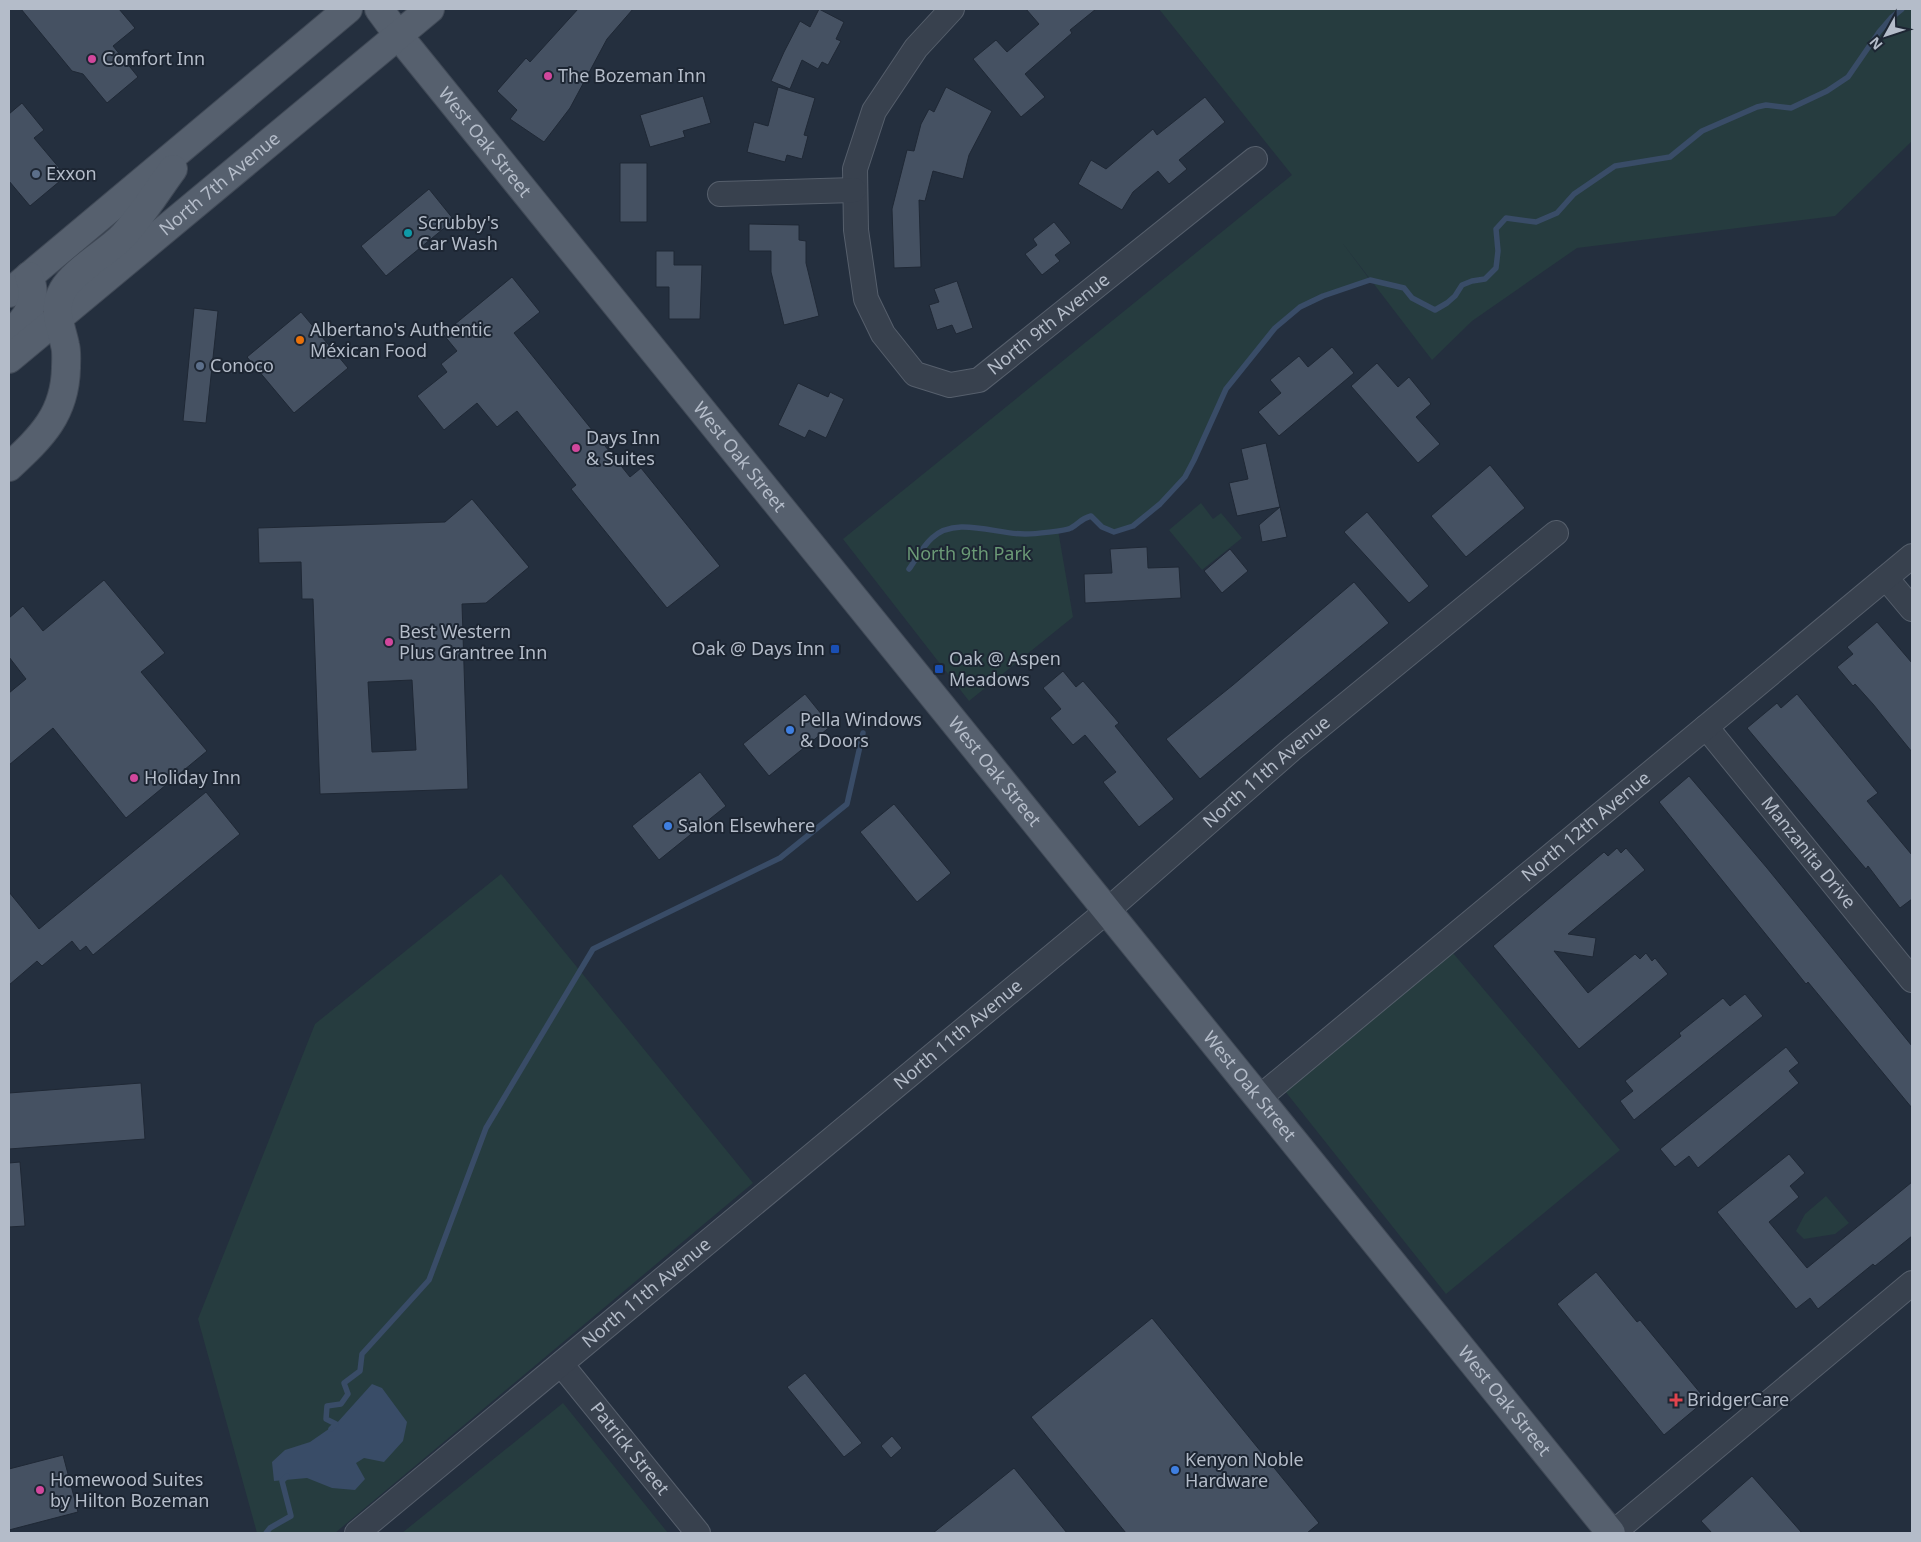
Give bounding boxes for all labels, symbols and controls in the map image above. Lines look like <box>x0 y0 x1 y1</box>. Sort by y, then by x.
north arrow <box>1861 10 1911 60</box>
text: N <box>1865 33 1887 54</box>
place label: Comfort Inn <box>102 46 205 70</box>
marker: Comfort Inn <box>86 53 98 65</box>
place label: The Bozeman Inn <box>558 63 706 87</box>
marker: The Bozeman Inn <box>542 70 554 82</box>
street label: West Oak Street <box>434 81 538 202</box>
street label: North 7th Avenue <box>154 126 284 240</box>
place label: Exxon <box>46 161 97 185</box>
marker: Exxon <box>30 168 42 180</box>
place label: Scrubby's Car Wash <box>418 210 499 255</box>
marker: Scrubby's Car Wash <box>402 227 414 239</box>
street label: North 9th Avenue <box>982 267 1114 380</box>
place label: Albertano's Authentic Méxican Food <box>310 317 492 362</box>
marker: Albertano's Authentic Méxican Food <box>294 334 306 346</box>
place label: Conoco <box>210 353 274 377</box>
marker: Conoco <box>194 360 206 372</box>
street label: West Oak Street <box>688 396 792 517</box>
place label: Days Inn & Suites <box>586 425 660 470</box>
marker: Days Inn & Suites <box>570 442 582 454</box>
park label: North 9th Park <box>907 541 1032 565</box>
place label: Best Western Plus Grantree Inn <box>399 619 547 664</box>
marker: Best Western Plus Grantree Inn <box>383 636 395 648</box>
place label: Oak @ Days Inn <box>692 636 825 660</box>
marker: Oak @ Days Inn <box>829 643 841 655</box>
place label: Oak @ Aspen Meadows <box>949 646 1061 691</box>
marker: Oak @ Aspen Meadows <box>933 663 945 675</box>
place label: Pella Windows & Doors <box>800 707 922 752</box>
street label: North 11th Avenue <box>1197 710 1335 833</box>
street label: West Oak Street <box>943 711 1047 831</box>
marker: Pella Windows & Doors <box>784 724 796 736</box>
place label: Holiday Inn <box>144 765 241 789</box>
street label: North 12th Avenue <box>1516 765 1655 886</box>
marker: Holiday Inn <box>128 772 140 784</box>
street label: Manzanita Drive <box>1756 791 1862 913</box>
place label: Salon Elsewhere <box>678 813 815 837</box>
marker: Salon Elsewhere <box>662 820 674 832</box>
street label: North 11th Avenue <box>888 973 1027 1094</box>
street label: West Oak Street <box>1198 1025 1302 1146</box>
street label: North 11th Avenue <box>576 1232 715 1353</box>
street label: West Oak Street <box>1453 1340 1557 1461</box>
place label: BridgerCare <box>1687 1387 1789 1411</box>
marker: BridgerCare <box>1669 1393 1683 1407</box>
street label: Patrick Street <box>586 1397 676 1500</box>
place label: Kenyon Noble Hardware <box>1185 1447 1304 1492</box>
marker: Kenyon Noble Hardware <box>1169 1464 1181 1476</box>
place label: Homewood Suites by Hilton Bozeman <box>50 1467 209 1512</box>
marker: Homewood Suites by Hilton Bozeman <box>34 1484 46 1496</box>

